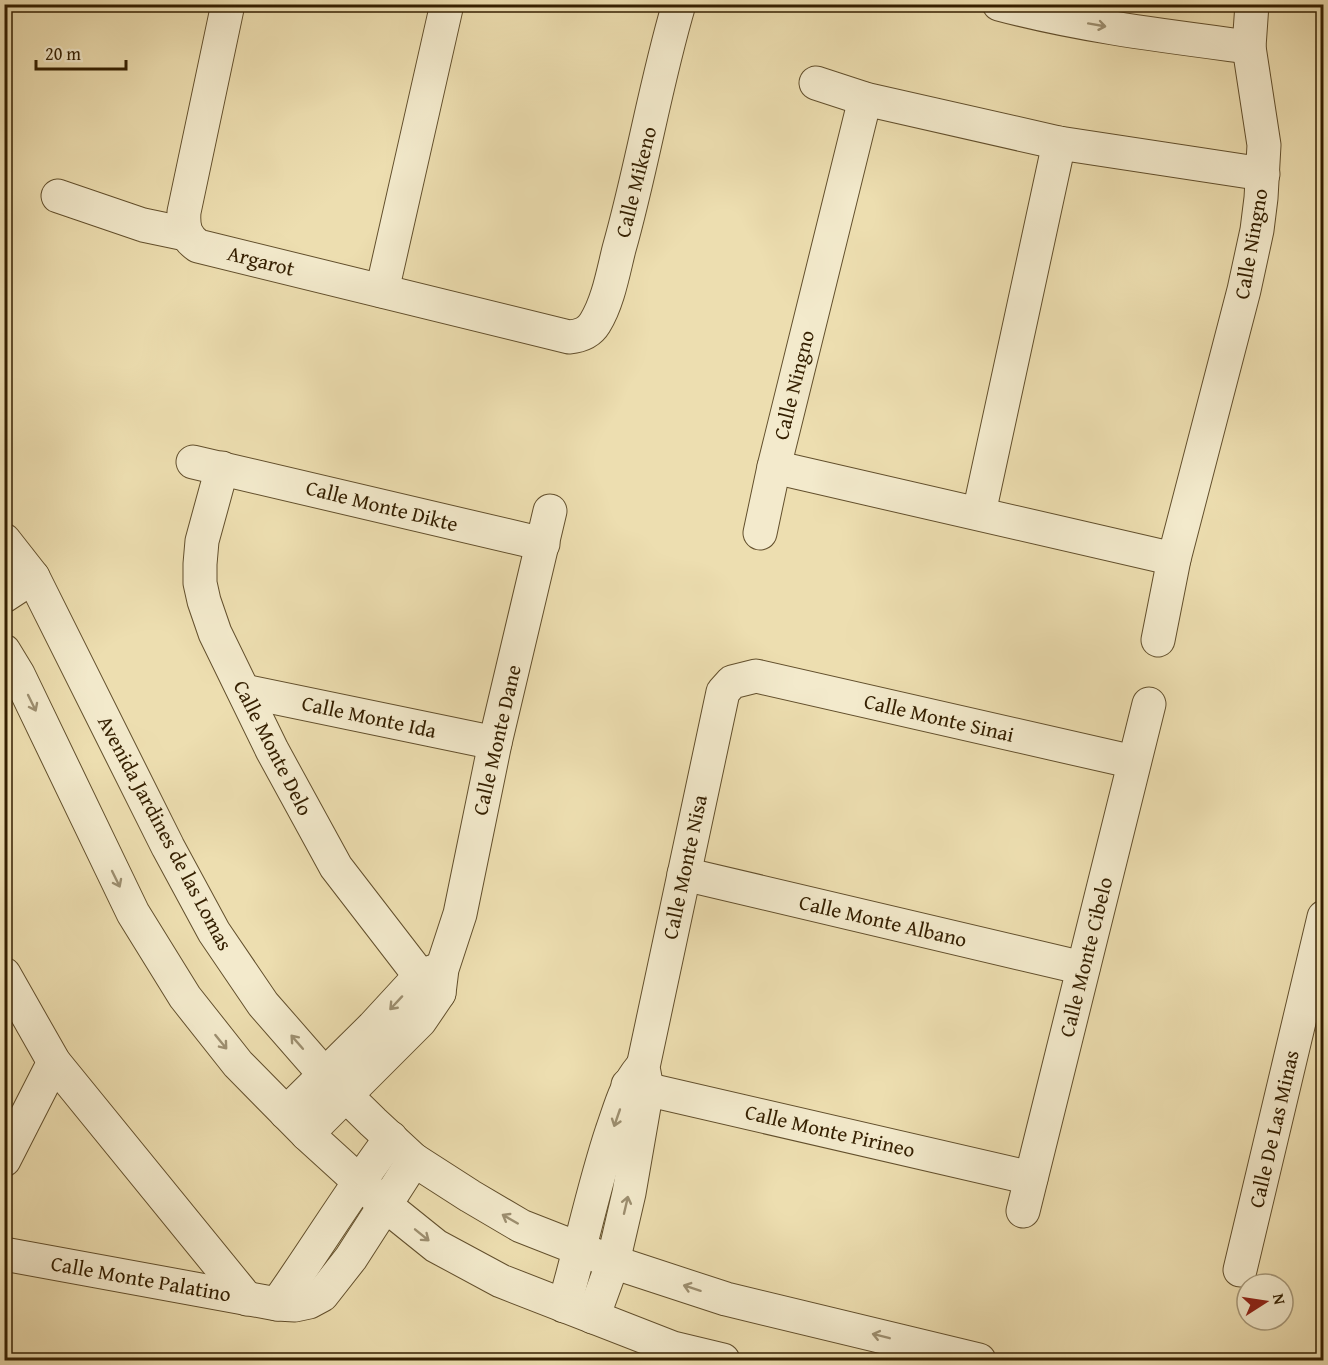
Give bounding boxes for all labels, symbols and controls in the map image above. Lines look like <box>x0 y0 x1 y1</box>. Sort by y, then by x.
one-way arrow <box>1087 20 1107 31</box>
scale bar <box>36 33 126 71</box>
text: 20 m <box>45 40 81 67</box>
street label: Calle Mikeno <box>607 123 664 241</box>
street label: Calle Ningno <box>1226 186 1275 302</box>
street label: Argarot <box>224 237 299 284</box>
street label: Calle Ningno <box>765 327 822 443</box>
street label: Calle Monte Dikte <box>303 472 462 539</box>
street label: Calle Monte Dane <box>464 661 529 818</box>
street label: Calle Monte Delo <box>226 675 321 821</box>
street label: Calle Monte Sinai <box>861 685 1017 750</box>
street label: Calle Monte Ida <box>299 687 439 746</box>
one-way arrow <box>26 693 38 711</box>
street label: Avenida Jardines de las Lomas <box>90 710 241 956</box>
street label: Calle Monte Nisa <box>654 792 715 942</box>
one-way arrow <box>111 869 123 887</box>
street label: Calle Monte Cibelo <box>1051 874 1120 1040</box>
street label: Calle Monte Albano <box>796 886 970 955</box>
one-way arrow <box>389 995 404 1010</box>
one-way arrow <box>214 1034 227 1050</box>
one-way arrow <box>290 1035 304 1050</box>
street label: Calle De Las Minas <box>1240 1047 1307 1211</box>
street label: Calle Monte Pirineo <box>742 1096 918 1165</box>
one-way arrow <box>610 1108 621 1127</box>
one-way arrow <box>621 1196 633 1215</box>
one-way arrow <box>502 1213 519 1225</box>
one-way arrow <box>414 1228 430 1241</box>
street label: Calle Monte Palatino <box>49 1247 233 1310</box>
north arrow <box>1235 1272 1295 1332</box>
one-way arrow <box>683 1281 702 1292</box>
text: N <box>1267 1291 1293 1307</box>
one-way arrow <box>872 1330 891 1342</box>

